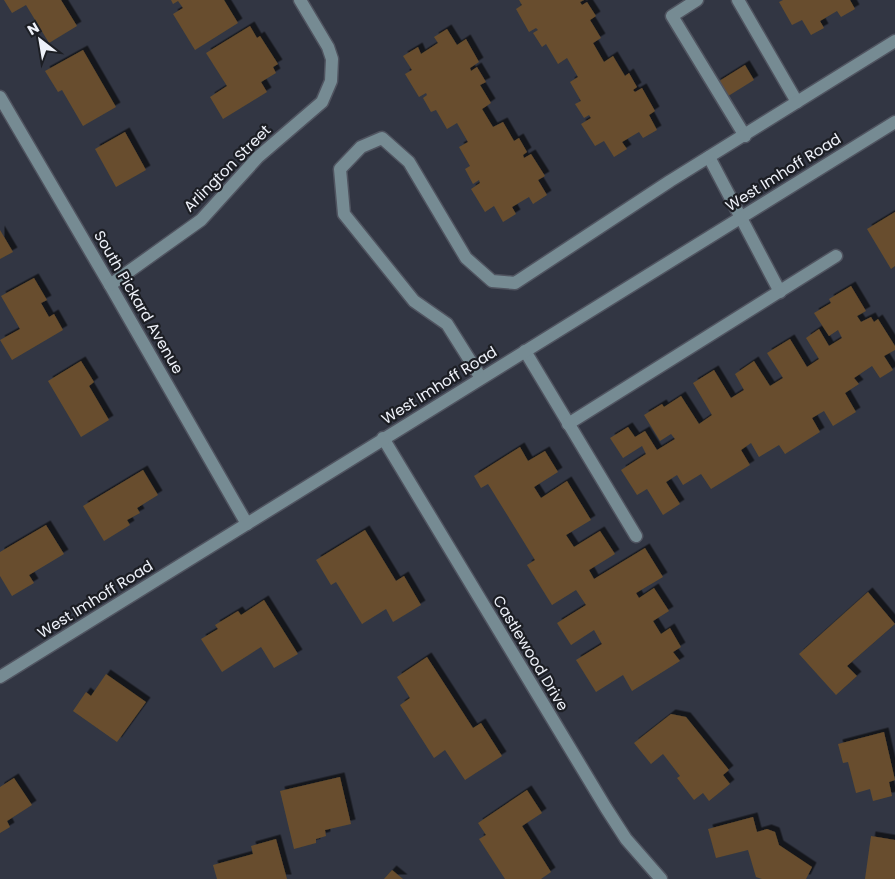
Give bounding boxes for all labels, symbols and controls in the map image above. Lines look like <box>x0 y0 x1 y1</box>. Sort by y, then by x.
north arrow <box>15 15 65 65</box>
text: N <box>24 18 43 40</box>
street label: Arlington Street <box>179 120 275 216</box>
street label: West Imhoff Road <box>721 128 845 216</box>
street label: South Pickard Avenue <box>89 226 189 378</box>
street label: West Imhoff Road <box>377 341 501 429</box>
street label: West Imhoff Road <box>33 555 157 643</box>
street label: Castlewood Drive <box>488 591 574 715</box>

